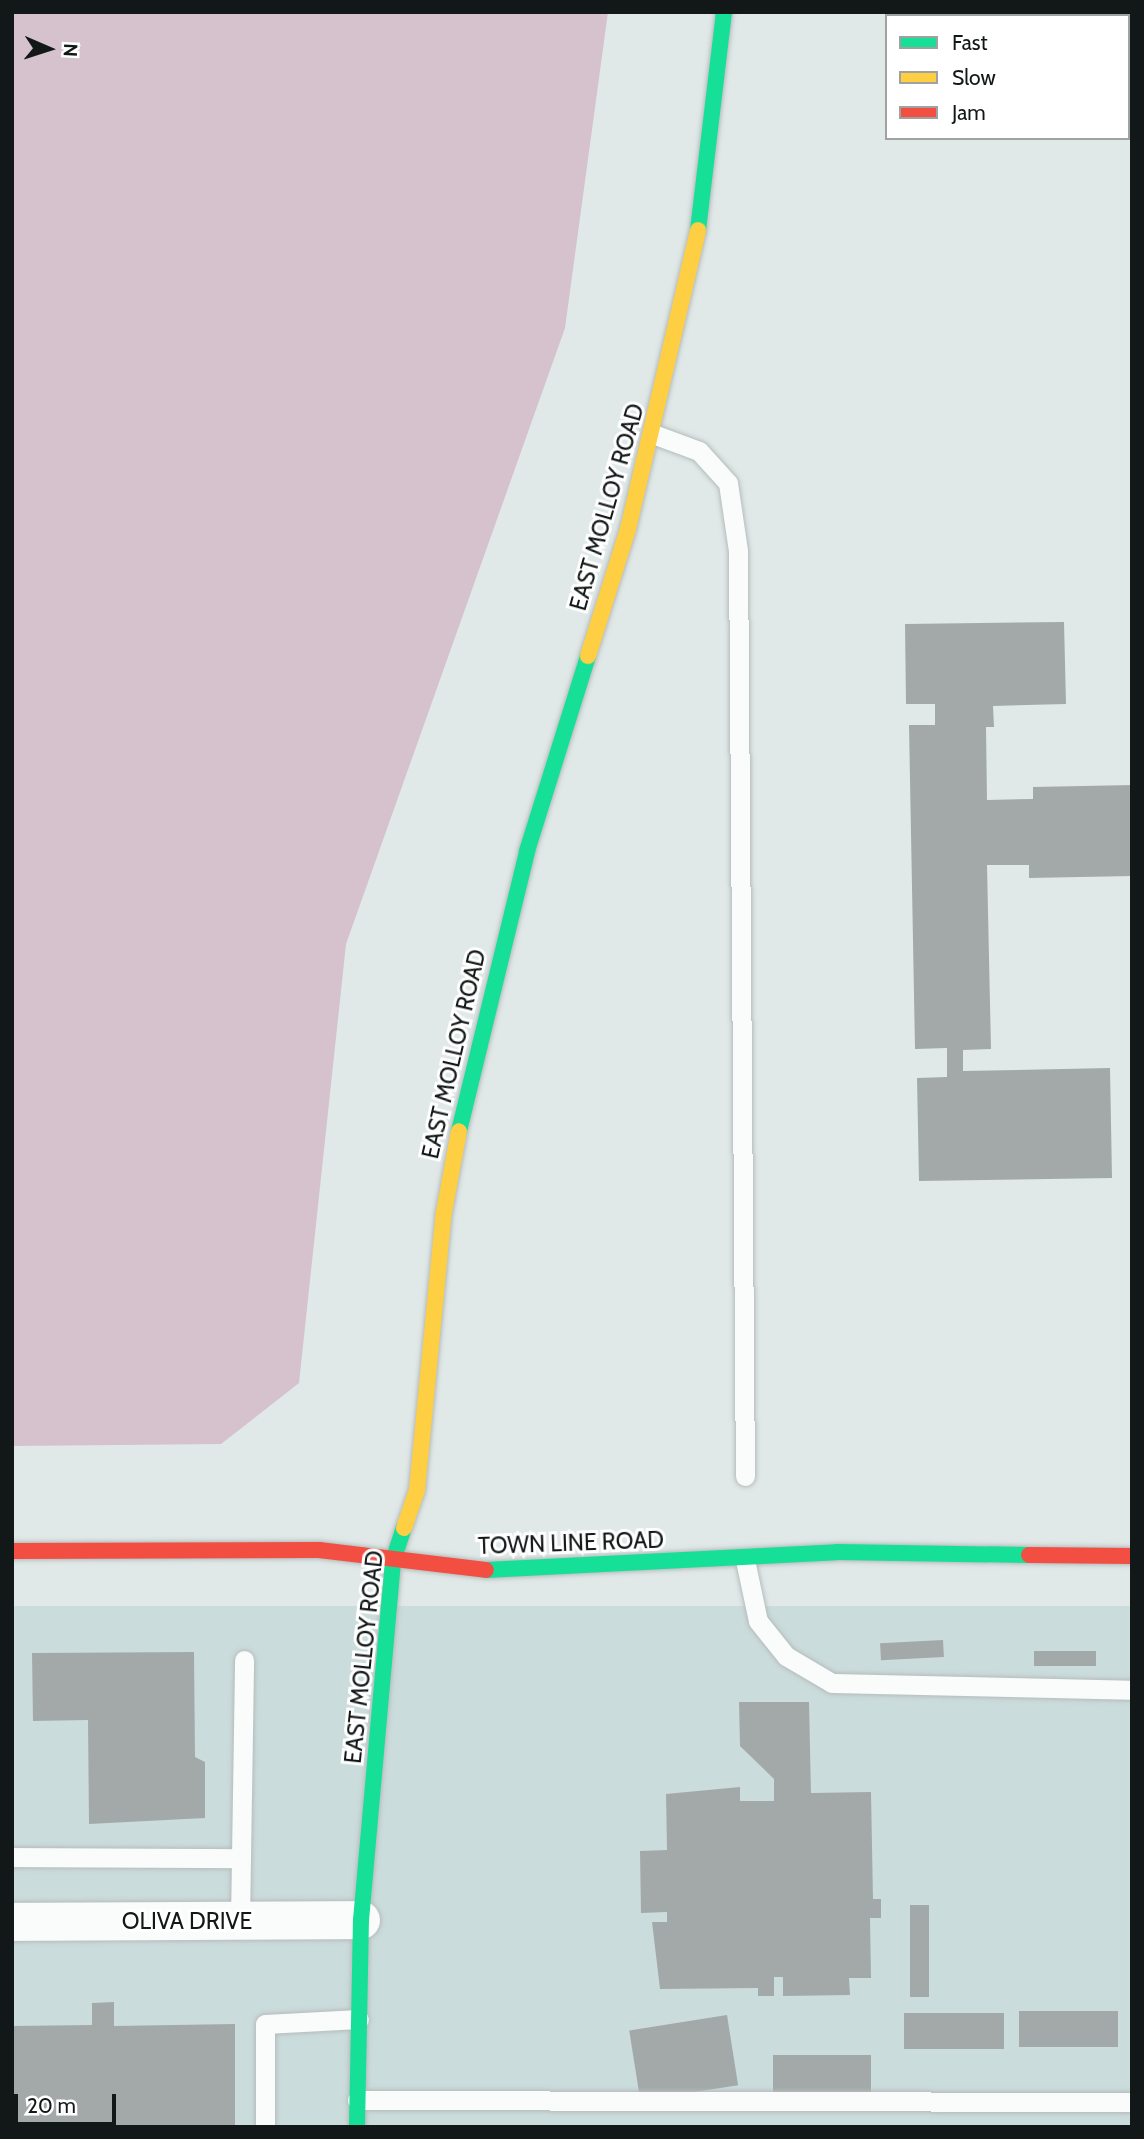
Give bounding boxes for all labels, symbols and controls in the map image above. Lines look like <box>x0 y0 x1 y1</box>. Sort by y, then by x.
north arrow <box>14 14 84 84</box>
legend <box>885 14 1130 140</box>
text: Fast <box>952 30 988 55</box>
text: N <box>59 43 82 57</box>
text: Slow <box>952 65 996 90</box>
text: Jam <box>952 100 986 125</box>
street label: EAST MOLLOY ROAD <box>564 400 650 614</box>
street label: EAST MOLLOY ROAD <box>416 947 492 1161</box>
street label: TOWN LINE ROAD <box>478 1526 664 1560</box>
street label: EAST MOLLOY ROAD <box>339 1549 389 1765</box>
street label: OLIVA DRIVE <box>122 1907 252 1935</box>
scale bar <box>18 2080 119 2124</box>
text: 20 m <box>27 2093 76 2118</box>

